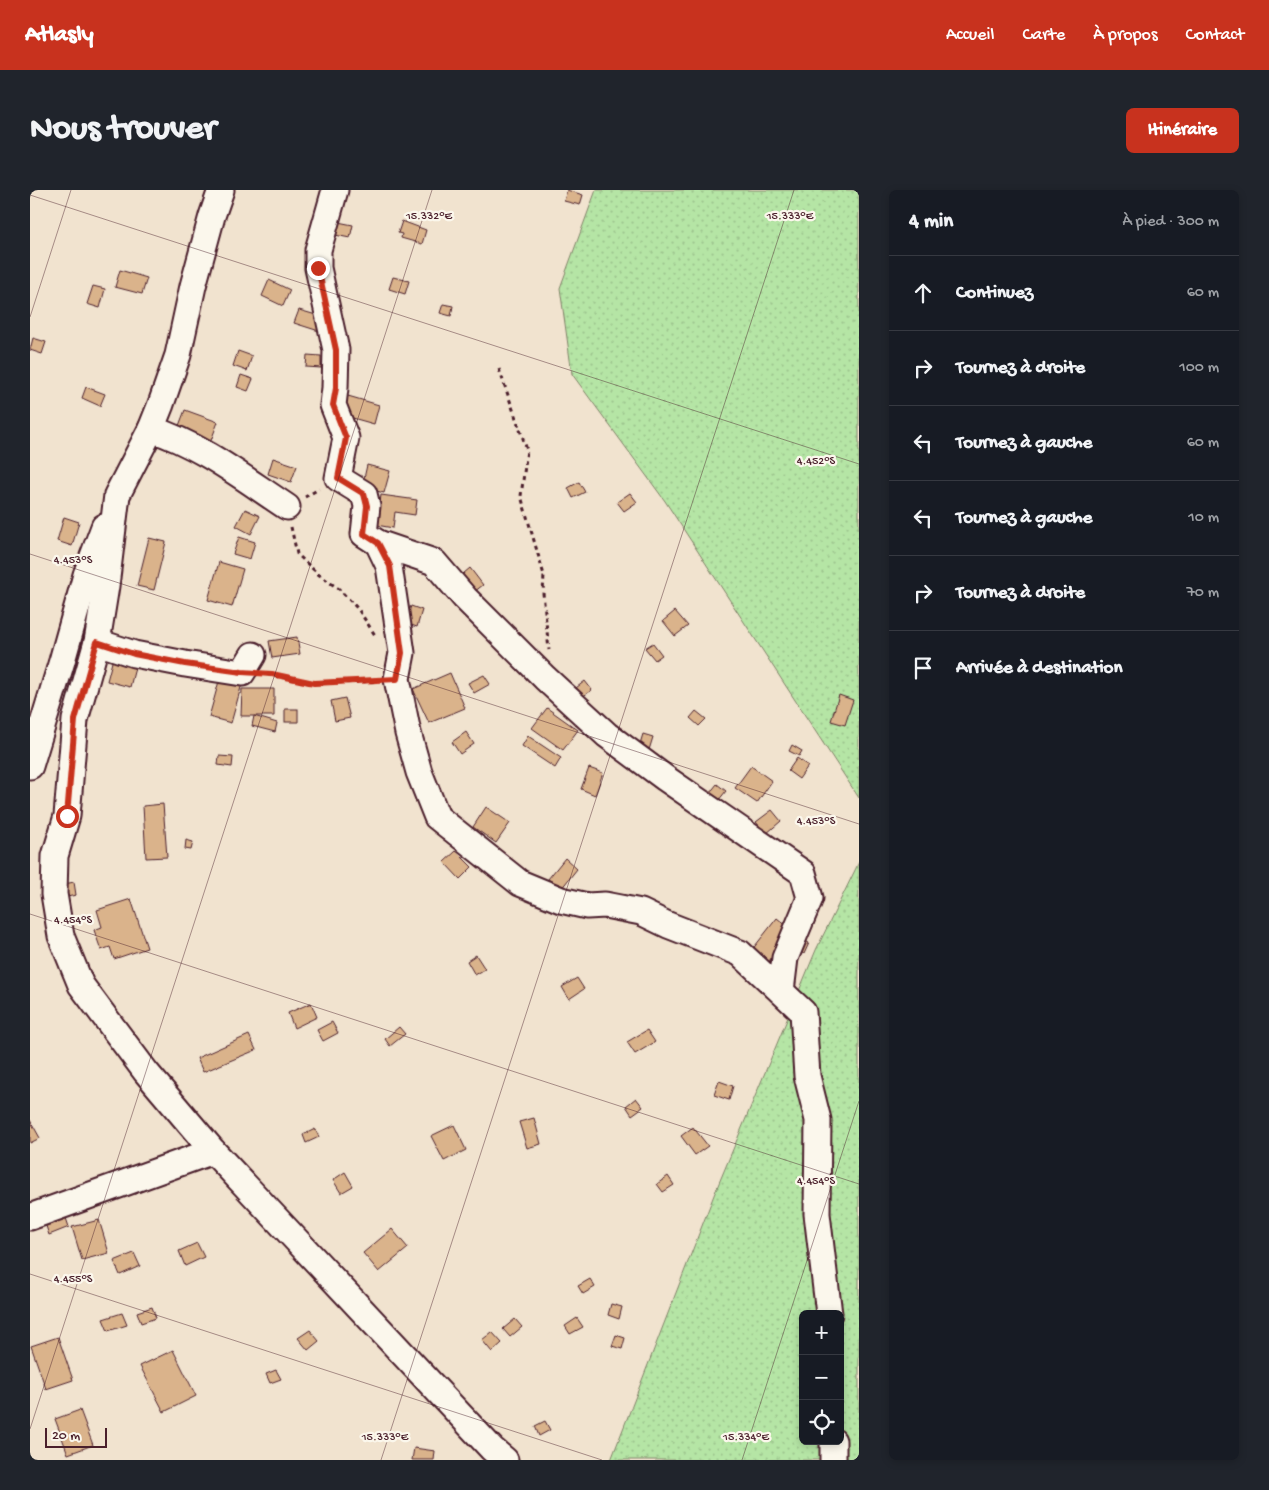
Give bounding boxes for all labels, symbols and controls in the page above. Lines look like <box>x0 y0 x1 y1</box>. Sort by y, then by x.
text: Atlasly <box>25 21 94 50</box>
text: Accueil <box>946 25 994 46</box>
text: Carte <box>1022 25 1065 46</box>
text: À propos <box>1093 25 1158 46</box>
text: Contact <box>1186 25 1244 46</box>
button: Itinéraire <box>1126 108 1239 153</box>
text: Nous trouver <box>30 110 216 151</box>
text: 15.332°E <box>405 210 453 224</box>
text: 15.333°E <box>766 210 814 224</box>
text: 4 min <box>909 210 953 235</box>
text: À pied · 300 m <box>1123 213 1219 232</box>
route end <box>307 257 330 280</box>
icon: ahead <box>909 279 937 307</box>
text: Continuez <box>956 282 1033 305</box>
text: 60 m <box>1187 284 1219 303</box>
icon: right <box>909 354 937 382</box>
text: Tournez à droite <box>956 357 1085 380</box>
text: 100 m <box>1179 359 1219 378</box>
icon: left <box>909 429 937 457</box>
text: Tournez à gauche <box>956 432 1092 455</box>
text: 60 m <box>1187 434 1219 453</box>
text: 4.452°S <box>797 455 836 469</box>
icon: left <box>909 504 937 532</box>
text: Tournez à gauche <box>956 507 1092 530</box>
text: 10 m <box>1188 509 1219 528</box>
text: 4.453°S <box>54 554 93 568</box>
icon: right <box>909 579 937 607</box>
text: Tournez à droite <box>956 582 1085 605</box>
text: 70 m <box>1186 584 1219 603</box>
icon: arrive <box>909 654 937 682</box>
text: Arrivée à destination <box>956 657 1122 680</box>
route start <box>56 805 79 828</box>
text: 4.453°S <box>797 815 836 829</box>
text: 4.454°S <box>54 914 92 928</box>
text: 4.454°S <box>797 1175 835 1189</box>
text: 4.455°S <box>54 1273 93 1287</box>
map controls <box>799 1310 844 1445</box>
button: + <box>799 1310 844 1355</box>
button: − <box>799 1355 844 1400</box>
button: locate <box>799 1400 844 1445</box>
scale bar <box>45 1425 108 1448</box>
text: 20 m <box>52 1428 80 1445</box>
text: 15.333°E <box>361 1431 409 1445</box>
text: 15.334°E <box>722 1431 769 1445</box>

